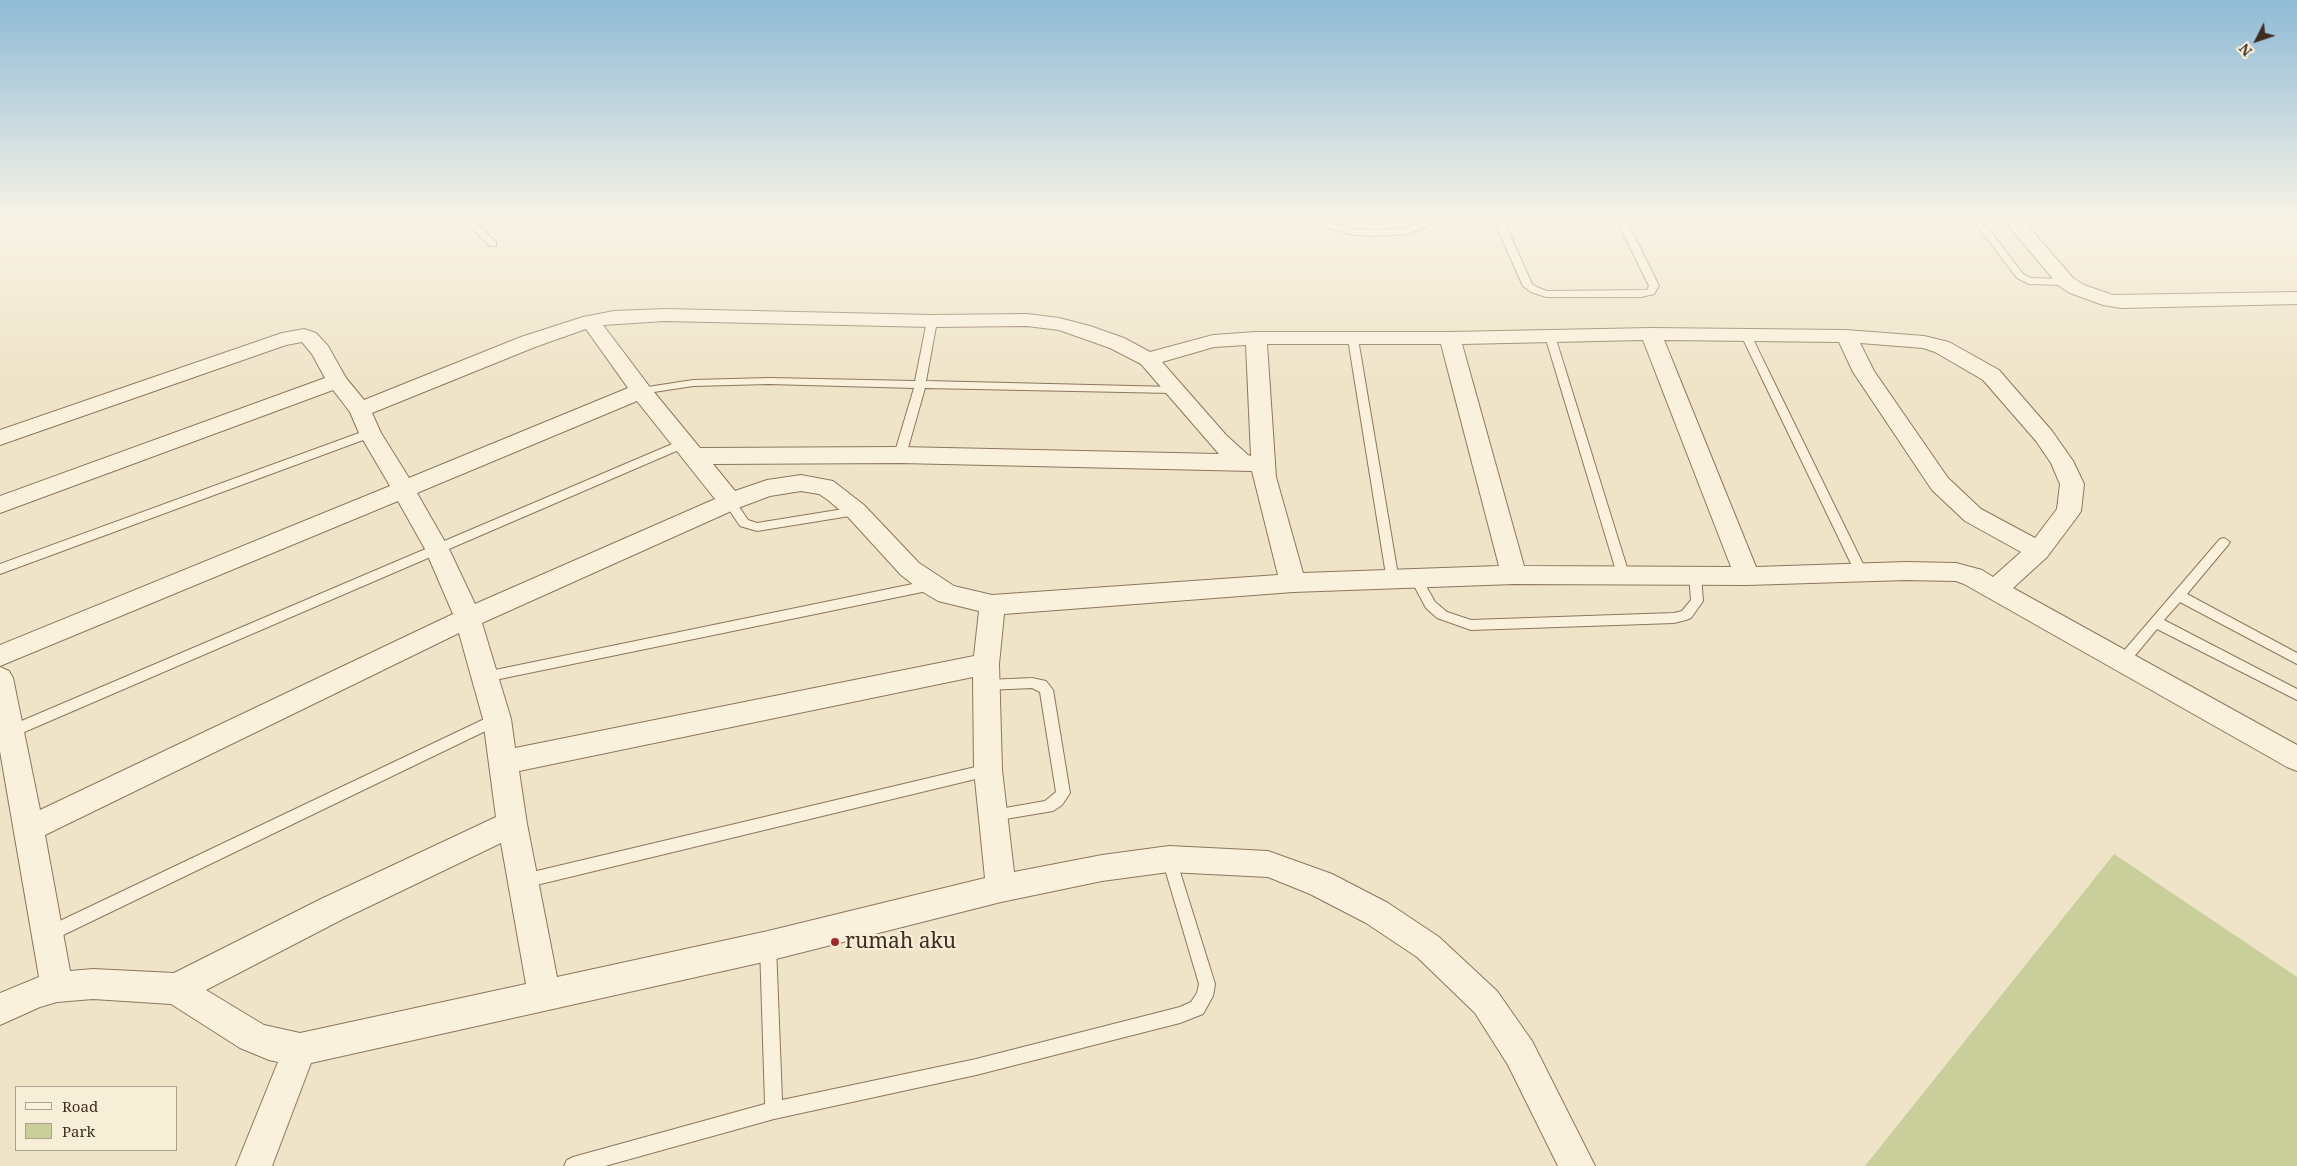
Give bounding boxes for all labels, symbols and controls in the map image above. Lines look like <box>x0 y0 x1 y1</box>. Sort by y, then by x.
north arrow <box>2232 15 2282 65</box>
text: N <box>2235 40 2256 61</box>
place label: rumah aku <box>845 929 956 955</box>
marker: rumah aku <box>829 936 841 948</box>
legend <box>15 1086 178 1151</box>
text: Road <box>62 1096 98 1116</box>
text: Park <box>62 1121 95 1141</box>

